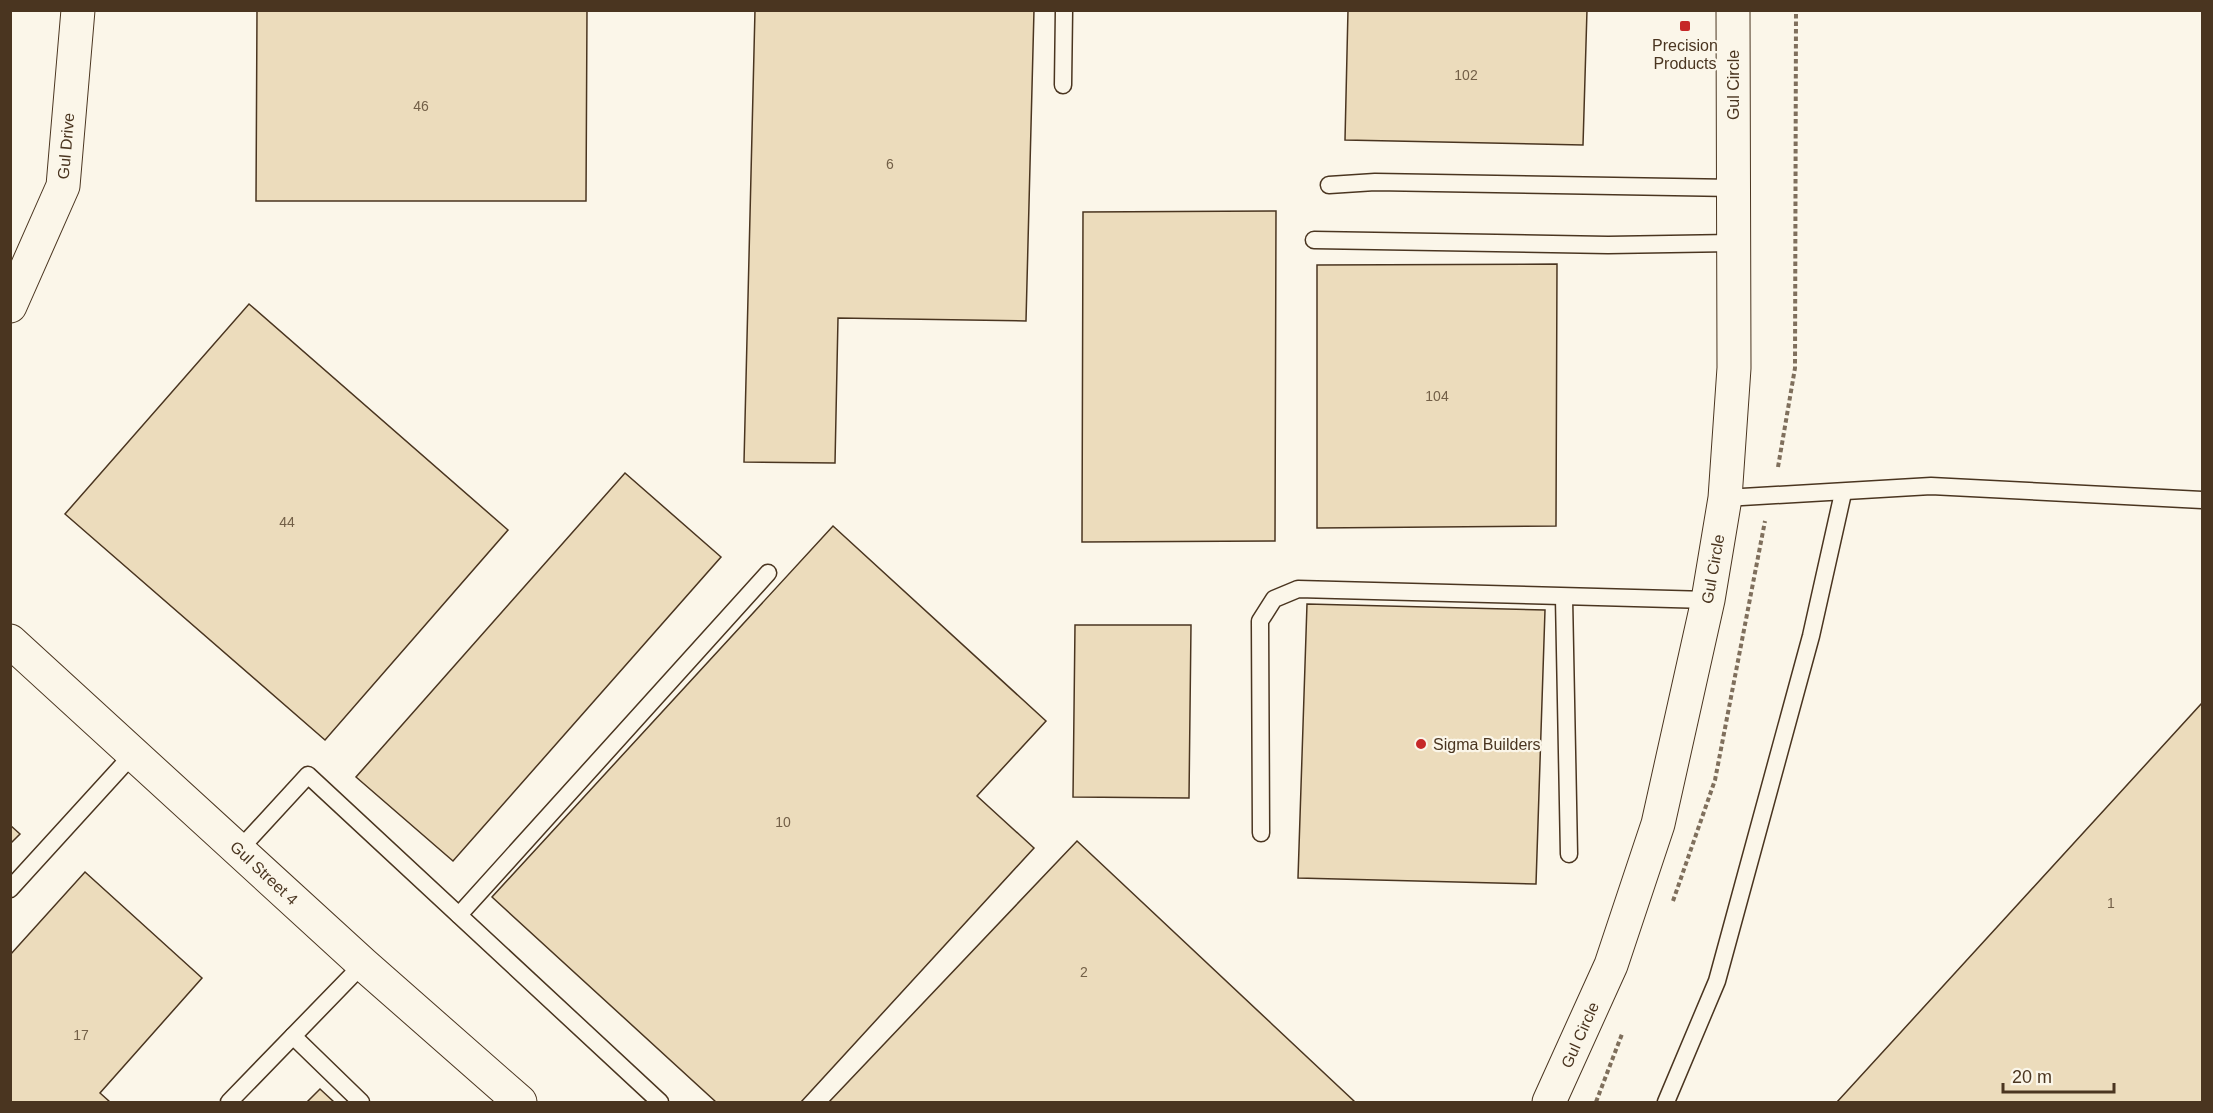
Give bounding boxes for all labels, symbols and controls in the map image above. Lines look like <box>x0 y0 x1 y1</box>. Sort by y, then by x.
marker: Precision Products <box>1678 19 1692 33</box>
place label: Precision Products <box>1652 37 1718 72</box>
street label: Gul Circle <box>1725 50 1742 120</box>
house number: 102 <box>1454 67 1478 83</box>
house number: 46 <box>413 98 429 114</box>
street label: Gul Drive <box>55 112 77 180</box>
house number: 6 <box>886 156 894 172</box>
house number: 104 <box>1425 388 1449 404</box>
house number: 44 <box>279 514 295 530</box>
street label: Gul Circle <box>1699 533 1727 605</box>
place label: Sigma Builders <box>1433 736 1541 753</box>
marker: Sigma Builders <box>1414 737 1428 751</box>
house number: 10 <box>775 814 791 830</box>
street label: Gul Street 4 <box>227 838 301 908</box>
house number: 1 <box>2107 895 2115 911</box>
house number: 2 <box>1080 964 1088 980</box>
street label: Gul Circle <box>1558 999 1602 1071</box>
house number: 17 <box>73 1027 89 1043</box>
scale bar <box>2003 1056 2114 1094</box>
text: 20 m <box>2012 1067 2052 1087</box>

